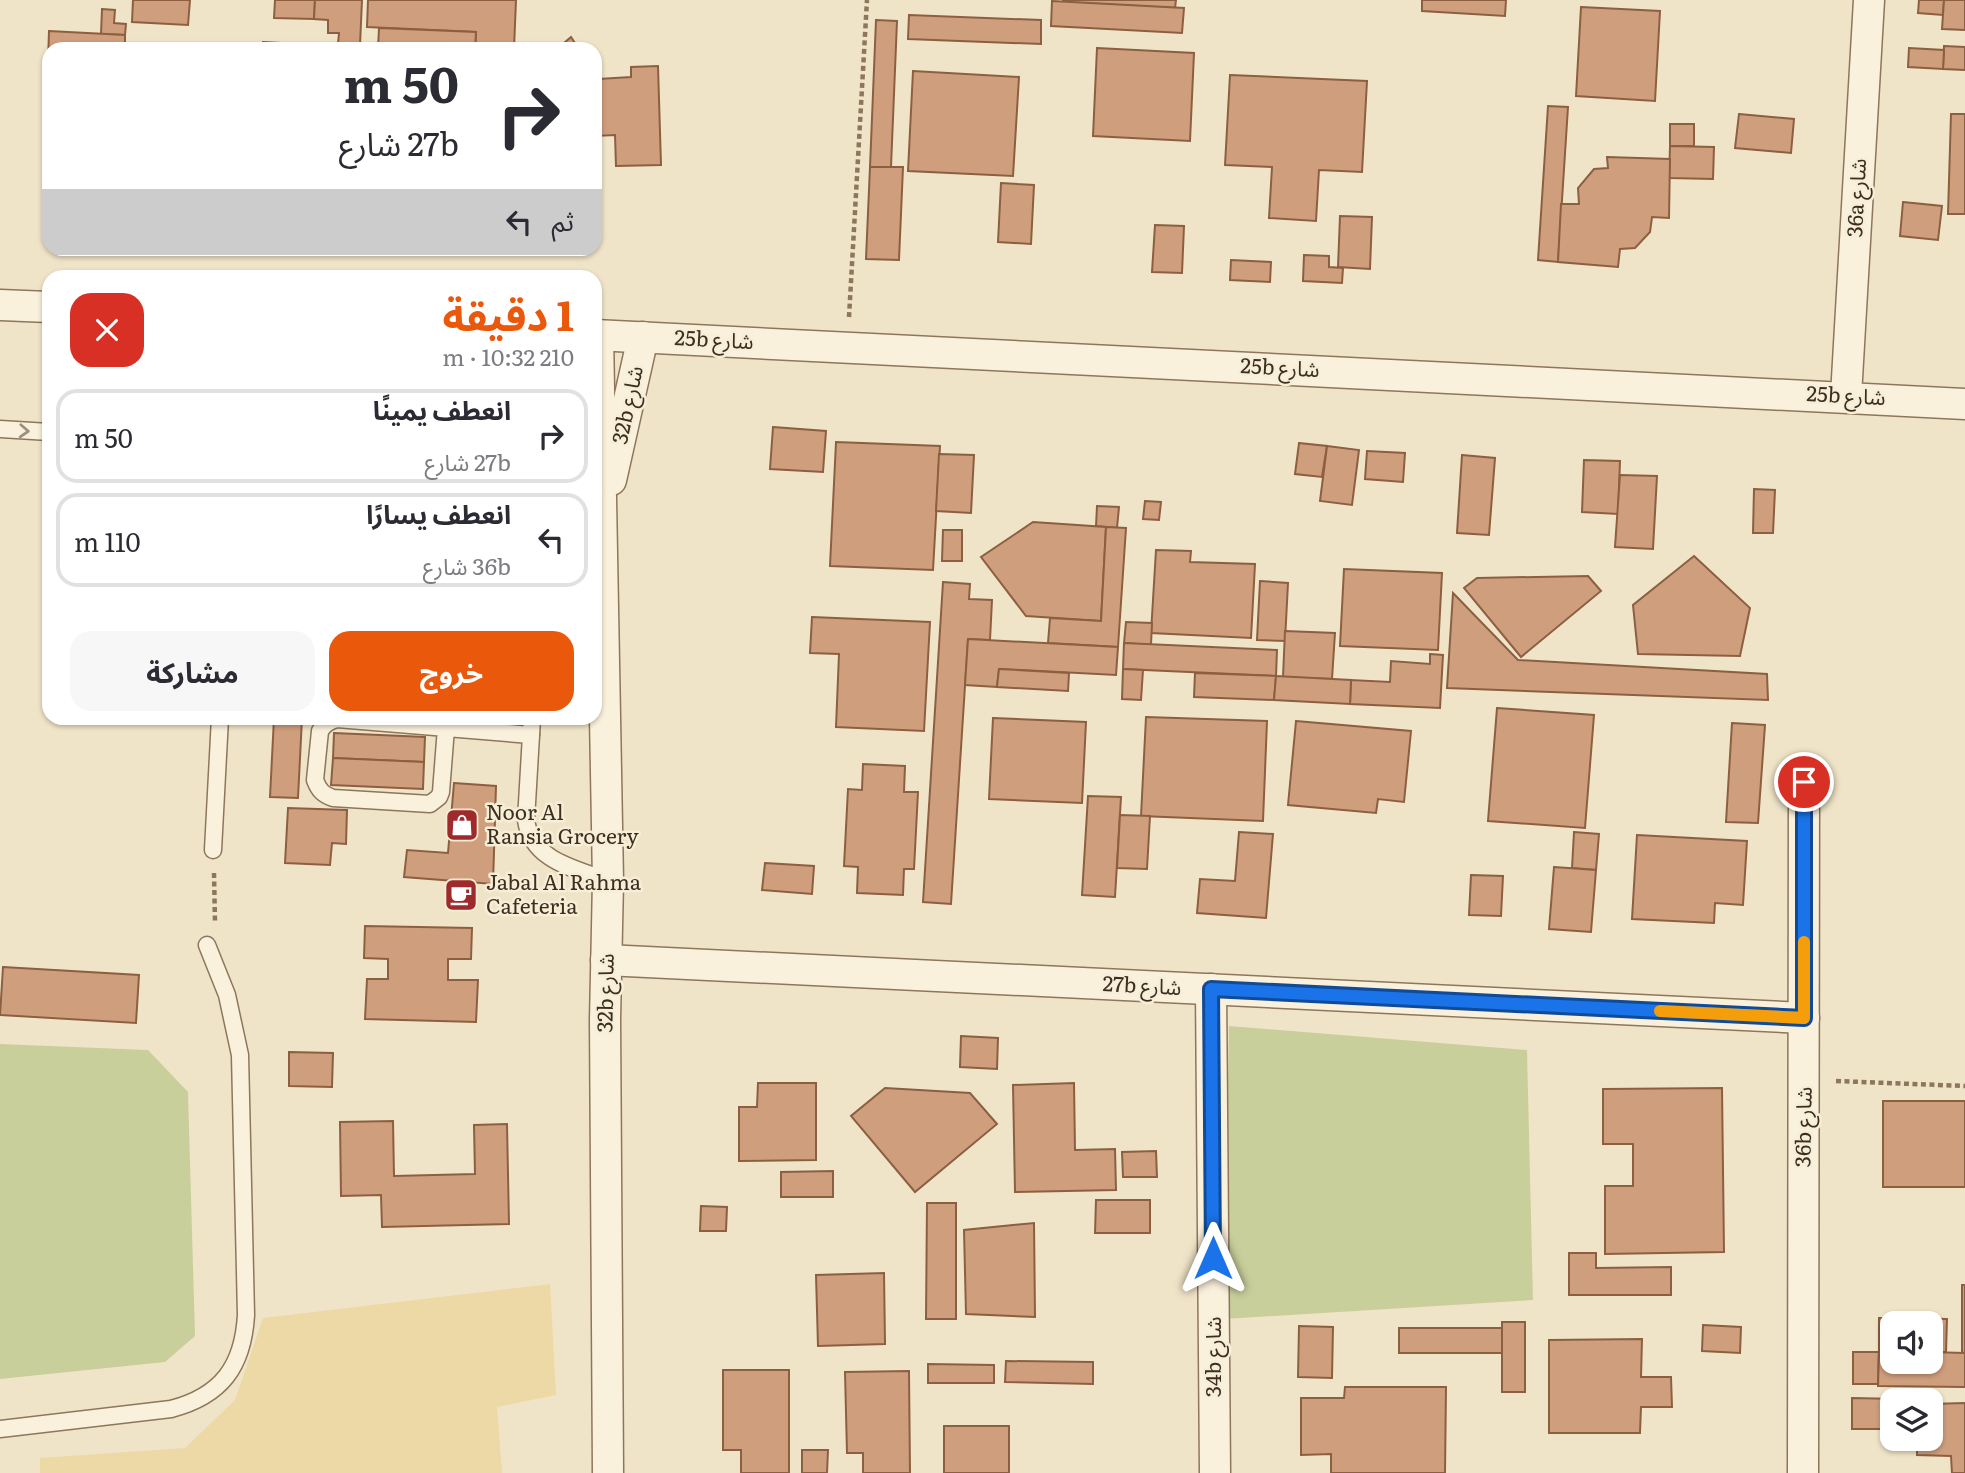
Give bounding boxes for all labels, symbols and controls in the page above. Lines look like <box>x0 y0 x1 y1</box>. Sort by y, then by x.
text: 50 m <box>343 45 459 118</box>
icon: right <box>483 70 574 161</box>
text: 27b شارع <box>339 118 459 166</box>
street label: 36a شارع <box>1837 158 1874 238</box>
text: ثم <box>552 200 574 239</box>
icon: left <box>500 203 538 241</box>
text: 1 دقيقة <box>443 282 574 344</box>
button: close <box>70 293 144 367</box>
street label: 25b شارع <box>674 320 754 357</box>
text: 210 m · 10:32 <box>442 339 574 373</box>
street label: 25b شارع <box>1240 348 1320 385</box>
street label: 32b شارع <box>602 362 651 447</box>
street label: 25b شارع <box>1806 376 1886 413</box>
text: انعطف يمينًا <box>373 389 511 428</box>
text: 50 m <box>74 417 133 456</box>
icon: right <box>532 417 570 455</box>
one-way arrow <box>19 423 30 438</box>
text: 27b شارع <box>425 444 511 478</box>
text: انعطف يسارًا <box>366 493 511 532</box>
text: 110 m <box>74 521 141 560</box>
icon: left <box>532 521 570 559</box>
text: 36b شارع <box>423 548 511 582</box>
button: مشاركة <box>70 631 315 711</box>
button: خروج <box>329 631 574 711</box>
pin <box>1774 752 1834 812</box>
icon: arrive <box>1785 763 1823 801</box>
place label: Noor Al Ransia Grocery <box>486 795 640 850</box>
shop icon: Noor Al Ransia Grocery <box>443 806 481 844</box>
place label: Jabal Al Rahma Cafeteria <box>486 865 642 920</box>
cafe icon: Jabal Al Rahma Cafeteria <box>442 876 480 914</box>
street label: 32b شارع <box>587 953 622 1033</box>
street label: 27b شارع <box>1102 966 1182 1003</box>
street label: 36b شارع <box>1785 1086 1820 1168</box>
position arrow <box>1176 1221 1250 1295</box>
map controls <box>1880 1311 1943 1451</box>
button: sound <box>1880 1311 1943 1374</box>
street label: 34b شارع <box>1196 1317 1229 1397</box>
button: layers <box>1880 1388 1943 1451</box>

